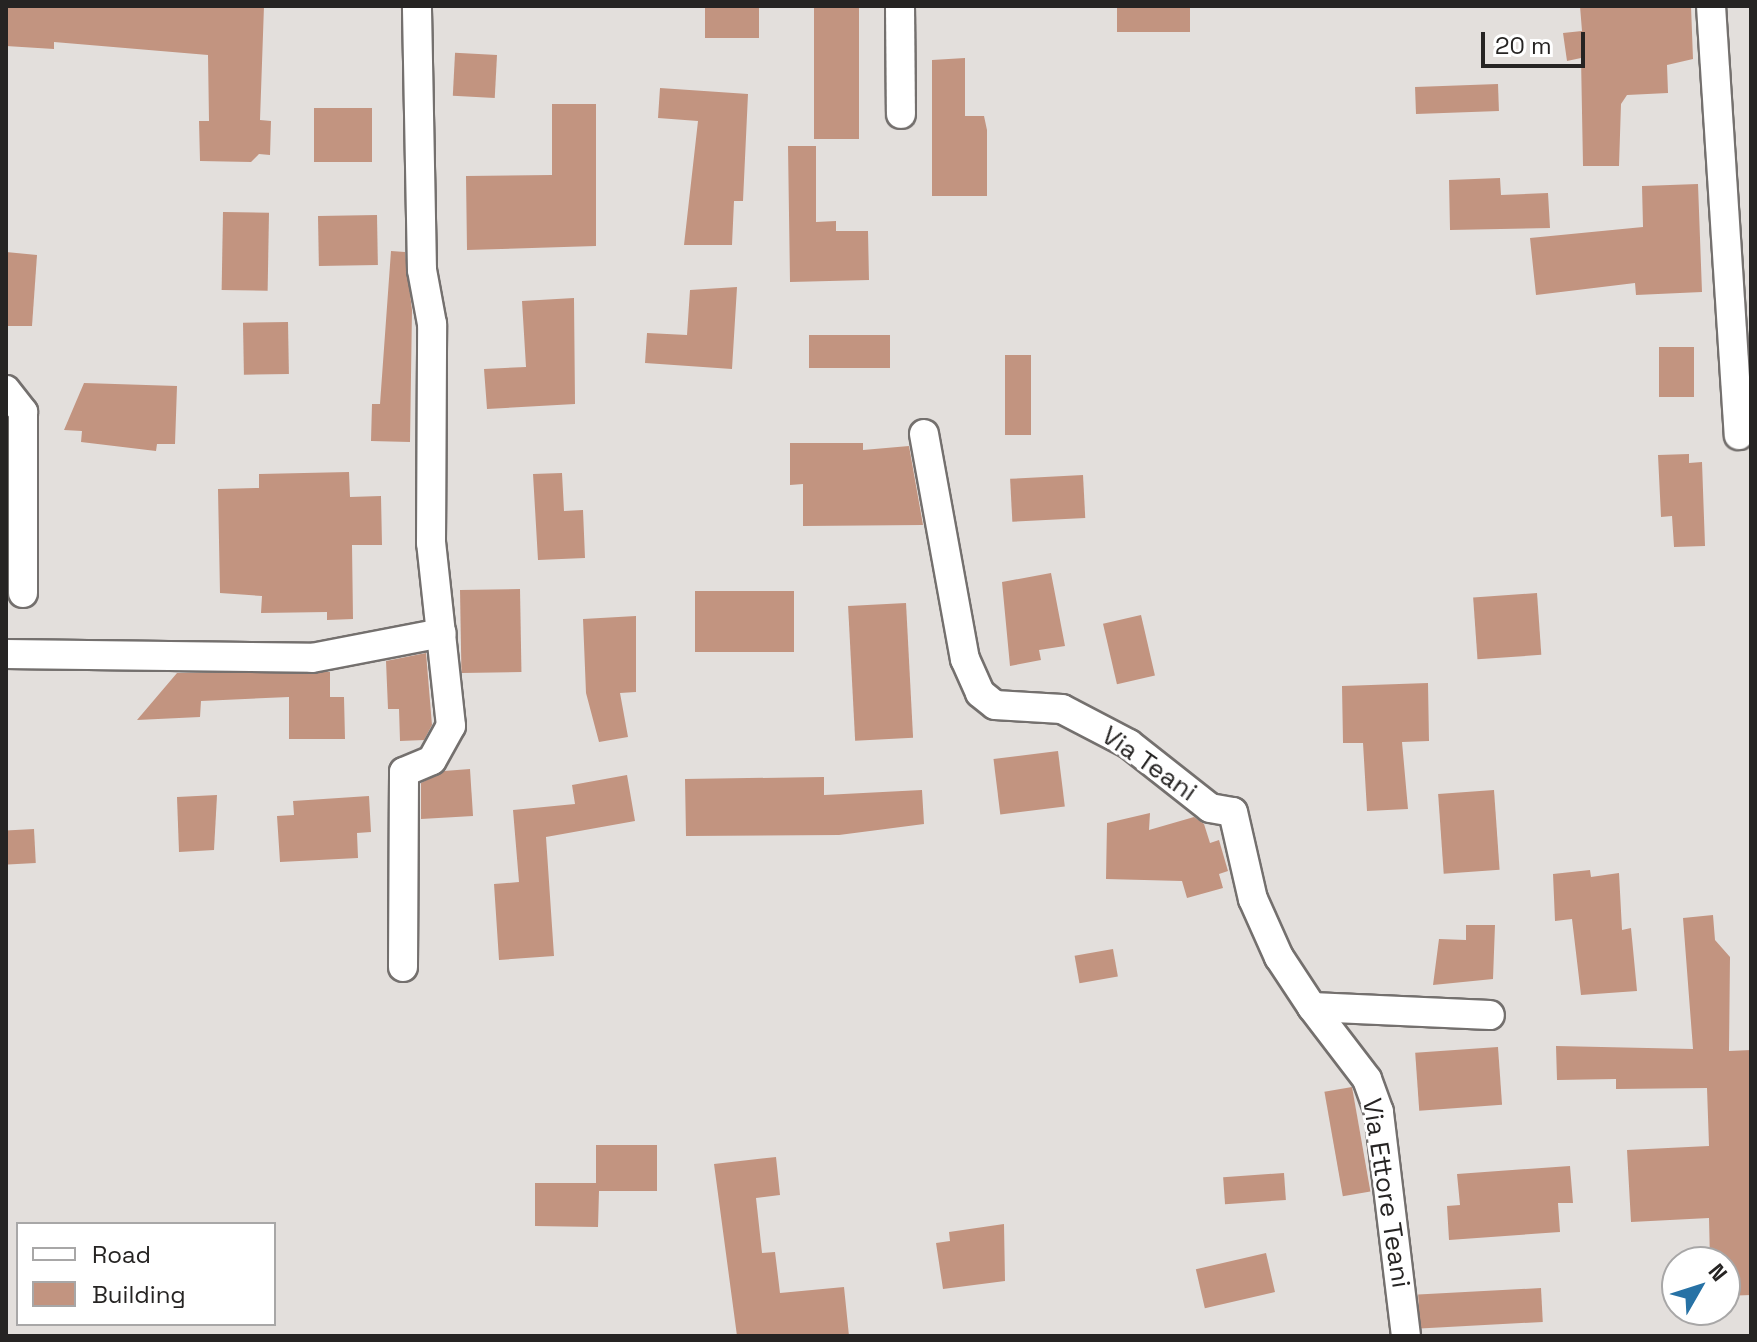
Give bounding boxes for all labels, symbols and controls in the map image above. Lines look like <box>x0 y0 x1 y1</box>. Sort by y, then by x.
scale bar <box>1485 16 1589 66</box>
text: 20 m <box>1495 30 1552 61</box>
street label: Via Teani <box>1095 720 1203 808</box>
street label: Via Ettore Teani <box>1356 1096 1416 1290</box>
legend <box>16 1222 276 1326</box>
text: Road <box>92 1239 151 1270</box>
north arrow <box>1661 1246 1741 1326</box>
text: N <box>1703 1258 1734 1287</box>
text: Building <box>92 1279 186 1310</box>

